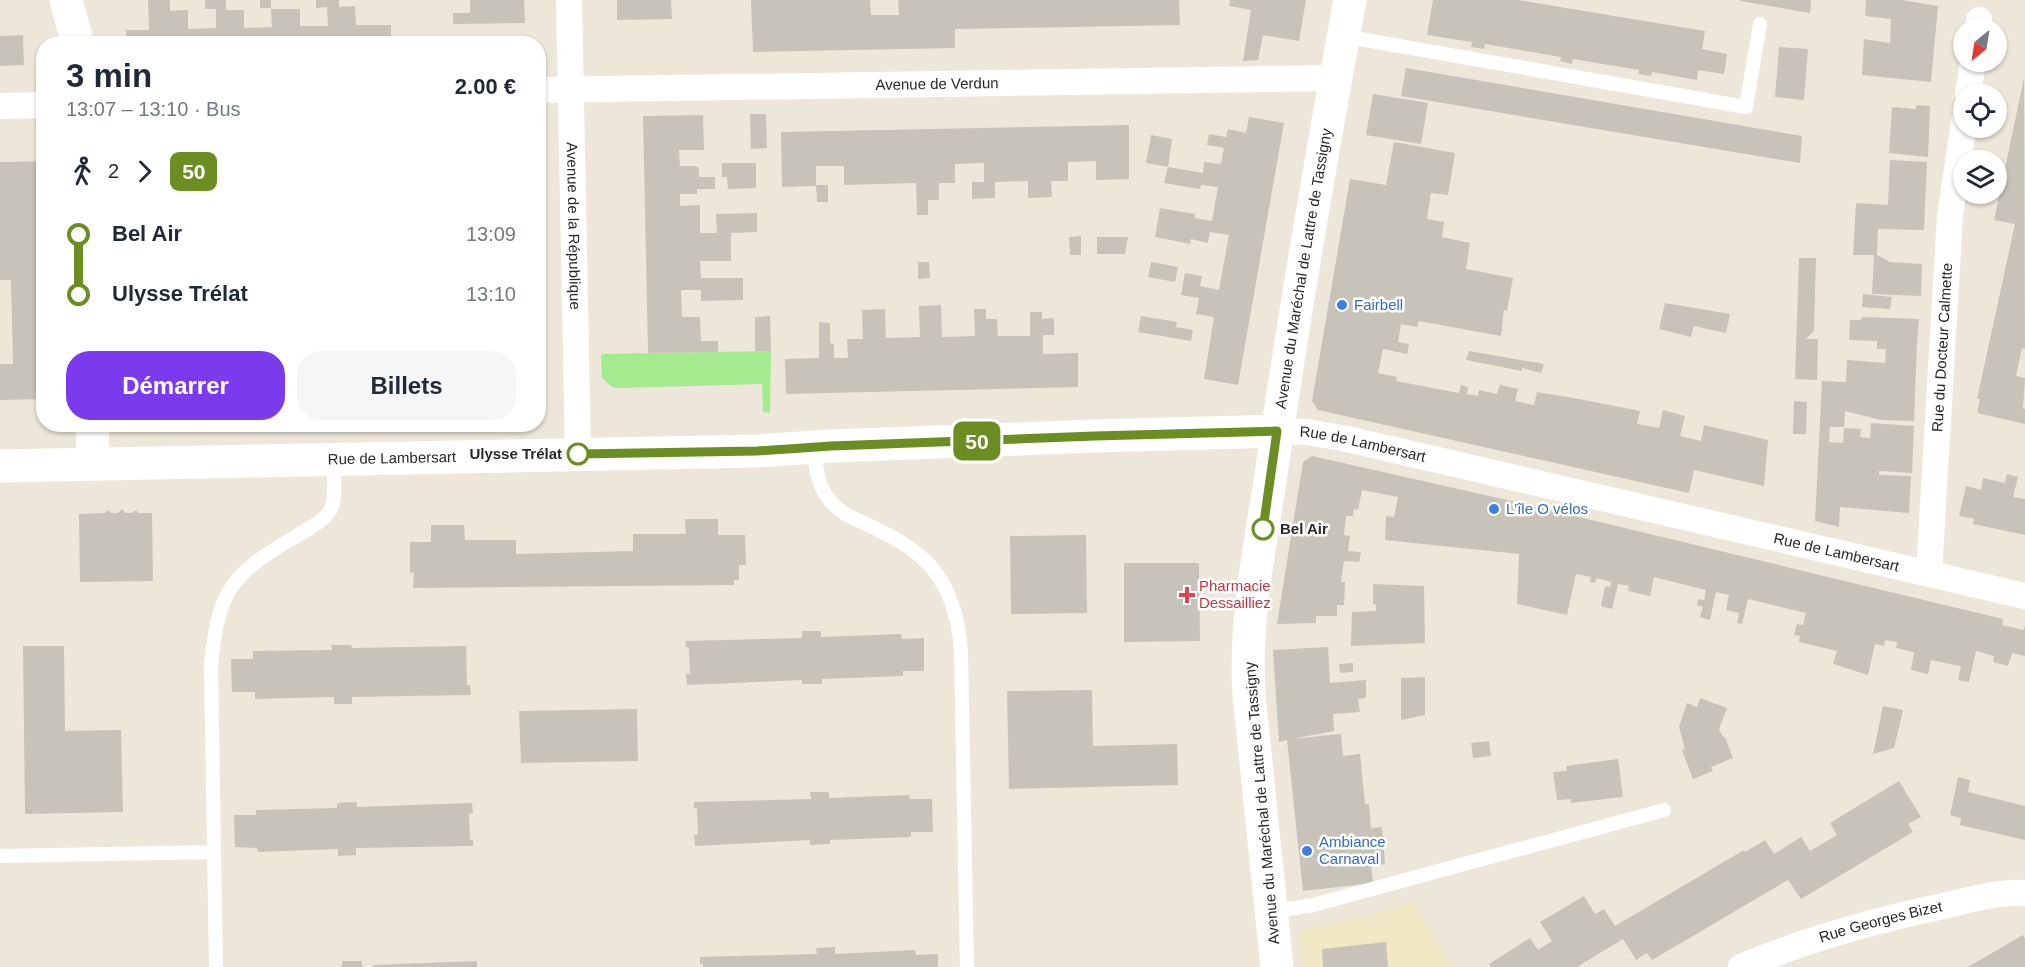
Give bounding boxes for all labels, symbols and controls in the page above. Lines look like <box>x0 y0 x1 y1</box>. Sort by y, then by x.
north arrow <box>1953 18 2007 72</box>
map controls <box>1953 18 2007 204</box>
text: 3 min <box>66 57 152 94</box>
text: 2.00 € <box>455 74 516 99</box>
street label: Avenue de Verdun <box>875 74 999 93</box>
button: locate <box>1953 84 2007 138</box>
text: 13:07 – 13:10 · Bus <box>66 98 241 120</box>
street label: Avenue du Maréchal de Lattre de Tassigny <box>1272 126 1335 410</box>
street label: Avenue de la République <box>564 142 584 310</box>
button: layers <box>1953 150 2007 204</box>
icon: walk <box>66 155 99 188</box>
icon: forward <box>128 155 161 188</box>
text: 2 <box>108 160 119 182</box>
text: 50 <box>182 160 205 183</box>
text: Bel Air <box>112 221 182 246</box>
text: 13:09 <box>466 223 516 245</box>
street label: Rue du Docteur Calmette <box>1928 262 1955 432</box>
text: Ulysse Trélat <box>112 281 248 306</box>
text: 13:10 <box>466 283 516 305</box>
place label: Fairbell <box>1354 296 1403 313</box>
marker: Fairbell <box>1335 298 1349 312</box>
button: Démarrer <box>66 351 285 420</box>
button: Billets <box>297 351 516 420</box>
line badge: 50 <box>950 422 1004 460</box>
street label: Rue de Lambersart <box>1300 423 1428 465</box>
text: 50 <box>965 430 989 453</box>
marker: Ulysse Trélat <box>567 443 589 465</box>
place label: Ulysse Trélat <box>469 445 562 462</box>
street label: Rue de Lambersart <box>328 448 457 468</box>
place label: L'île O vélos <box>1506 500 1588 517</box>
marker: L'île O vélos <box>1487 502 1501 516</box>
marker: Bel Air <box>1252 518 1274 540</box>
place label: Bel Air <box>1280 520 1328 537</box>
street label: Rue de Lambersart <box>1772 529 1902 575</box>
place label: Pharmacie Dessailliez <box>1199 577 1271 611</box>
marker: Pharmacie Dessailliez <box>1180 588 1194 602</box>
street label: Avenue du Maréchal de Lattre de Tassigny <box>1241 660 1282 945</box>
place label: Ambiance Carnaval <box>1319 833 1386 867</box>
marker: Ambiance Carnaval <box>1300 844 1314 858</box>
street label: Rue Georges Bizet <box>1817 897 1944 946</box>

